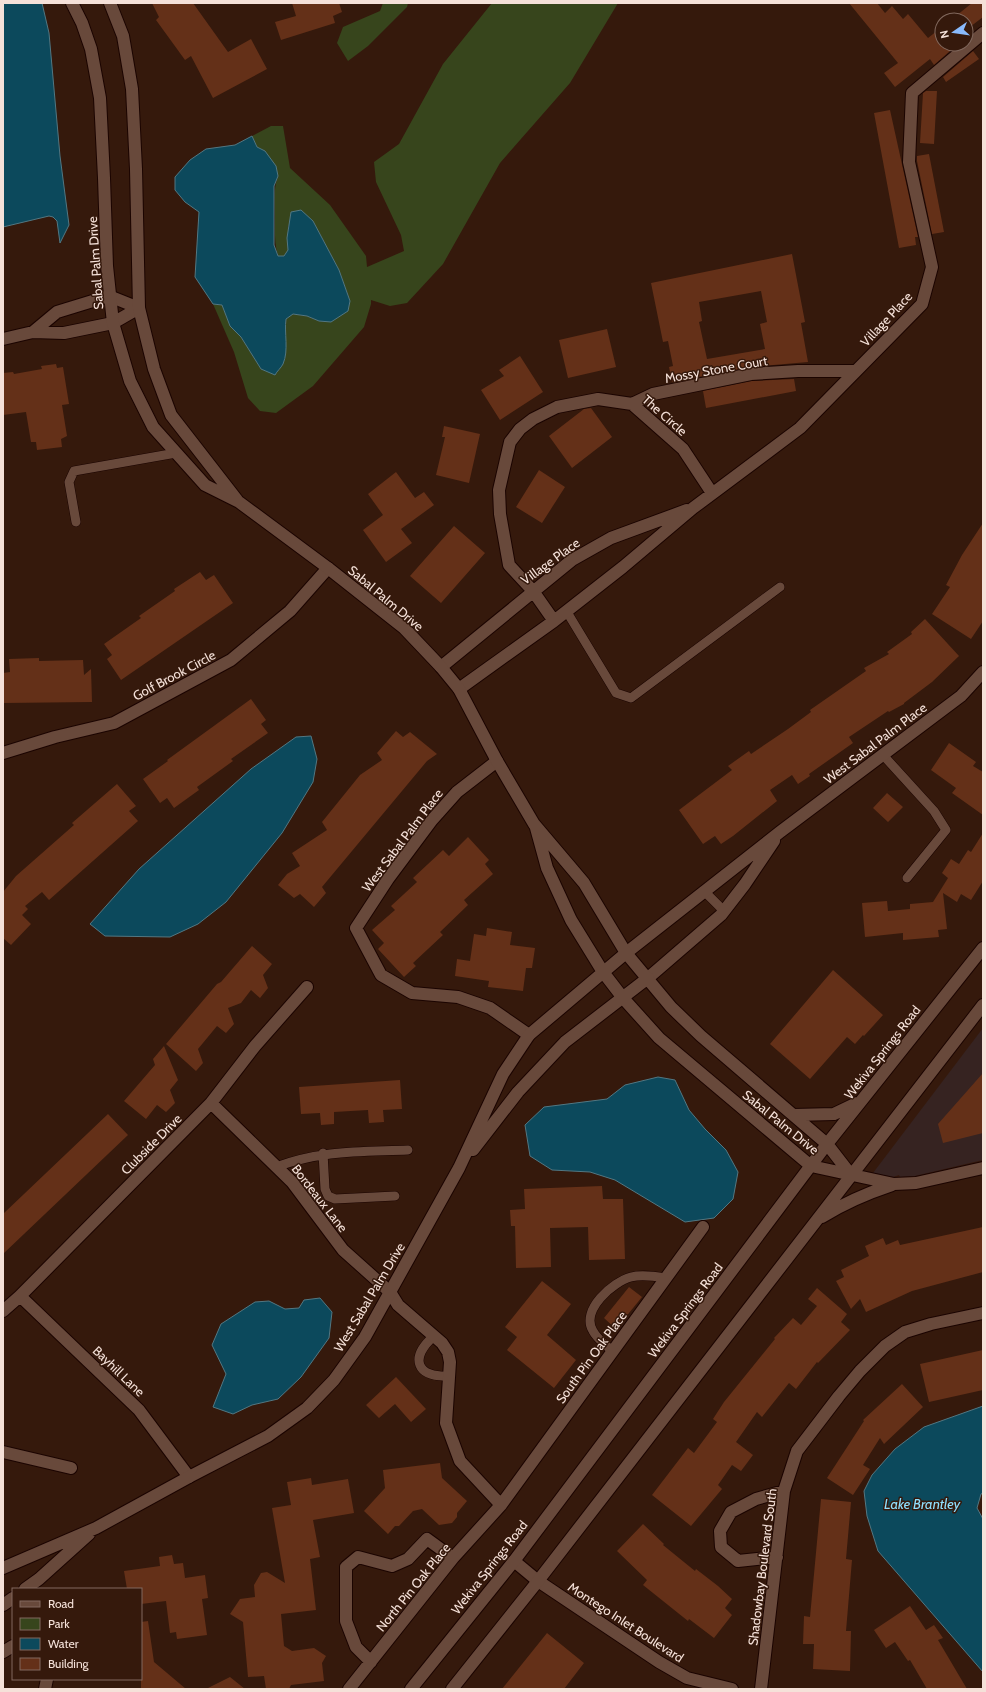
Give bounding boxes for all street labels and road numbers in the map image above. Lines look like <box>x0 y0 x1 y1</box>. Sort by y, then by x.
street label: Sabal Palm Drive <box>84 216 106 310</box>
street label: Village Place <box>857 288 916 350</box>
street label: Mossy Stone Court <box>663 352 769 386</box>
street label: The Circle <box>639 391 691 439</box>
street label: Village Place <box>517 534 583 588</box>
street label: Sabal Palm Drive <box>345 562 427 634</box>
street label: Golf Brook Circle <box>130 646 218 704</box>
street label: West Sabal Palm Place <box>820 699 930 787</box>
street label: West Sabal Palm Place <box>358 785 446 895</box>
street label: Wekiva Springs Road <box>840 1002 924 1102</box>
street label: Sabal Palm Drive <box>740 1086 823 1158</box>
street label: Clubside Drive <box>117 1110 185 1178</box>
street label: Bordeaux Lane <box>289 1161 352 1235</box>
street label: West Sabal Palm Drive <box>330 1239 408 1354</box>
street label: Wekiva Springs Road <box>644 1260 726 1360</box>
street label: South Pin Oak Place <box>552 1307 630 1406</box>
street label: Bayhill Lane <box>90 1342 148 1400</box>
street label: Shadowbay Boulevard South <box>744 1488 780 1646</box>
street label: Wekiva Springs Road <box>447 1517 531 1617</box>
street label: North Pin Oak Place <box>373 1539 454 1634</box>
street label: Montego Inlet Boulevard <box>565 1579 687 1665</box>

